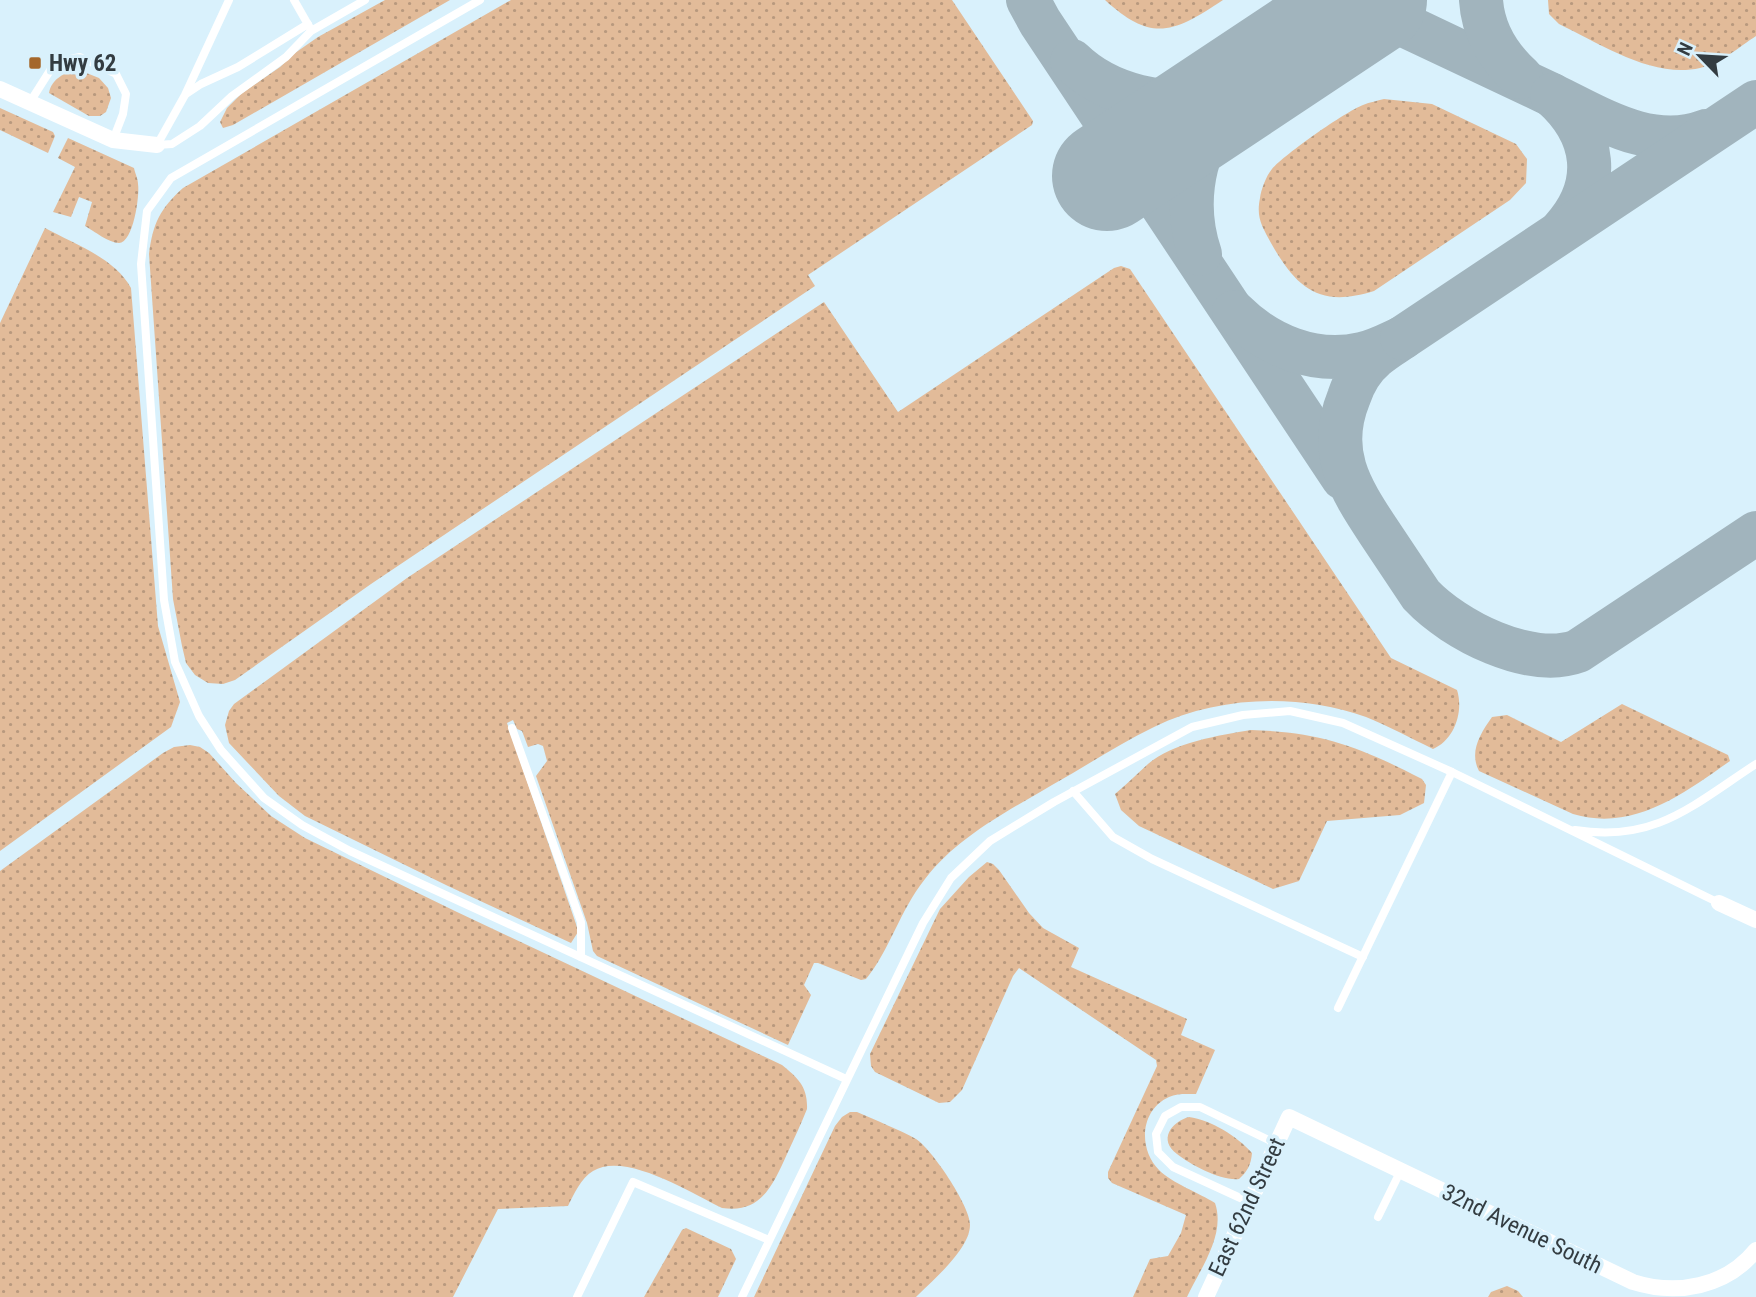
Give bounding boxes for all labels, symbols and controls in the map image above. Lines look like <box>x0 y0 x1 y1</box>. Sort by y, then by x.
north arrow <box>1665 21 1735 91</box>
text: N <box>1672 39 1698 59</box>
place label: Hwy 62 <box>49 50 116 77</box>
marker: Hwy 62 <box>27 55 43 71</box>
street label: East 62nd Street <box>1203 1134 1291 1280</box>
street label: 32nd Avenue South <box>1438 1179 1606 1279</box>

